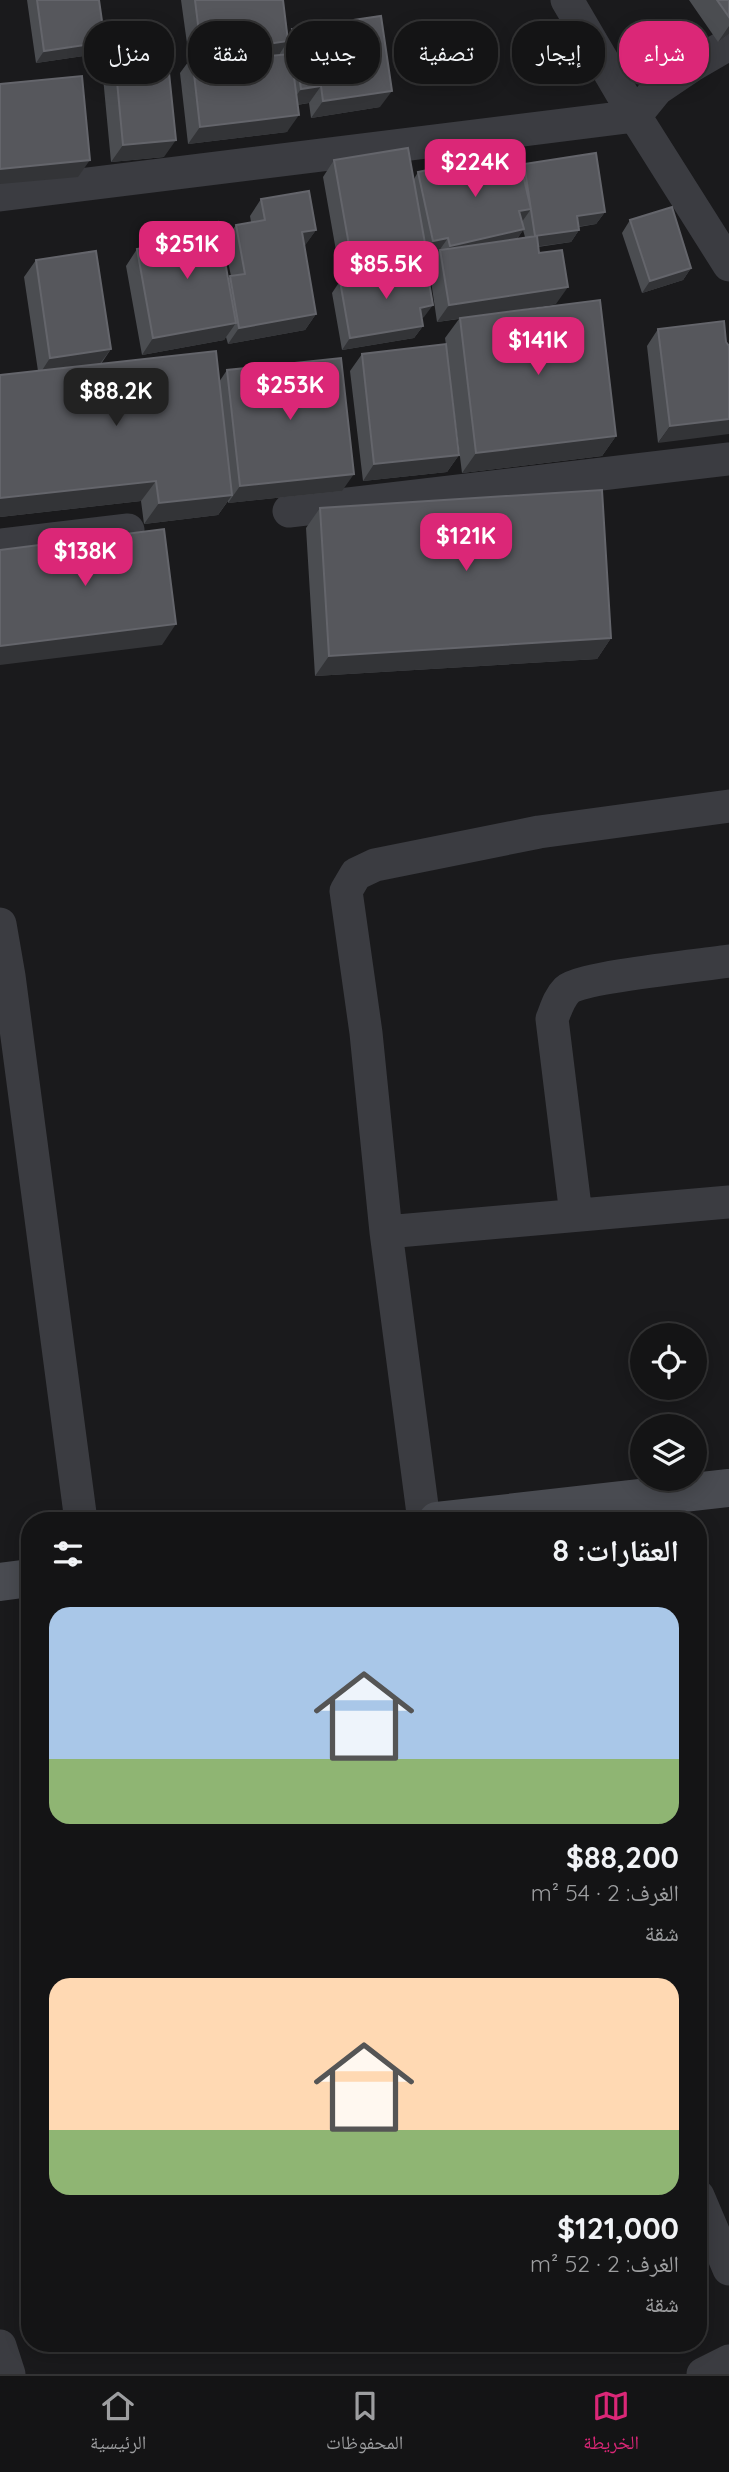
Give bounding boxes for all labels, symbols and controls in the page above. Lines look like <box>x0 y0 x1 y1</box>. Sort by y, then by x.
chip: منزل <box>84 21 174 84</box>
chip: شقة <box>188 21 272 84</box>
chip: جديد <box>286 21 380 84</box>
chip: تصفية <box>394 21 498 84</box>
chip: إيجار <box>512 21 605 84</box>
chip: شراء <box>619 21 709 84</box>
pin: $224K <box>426 140 524 199</box>
text: $224K <box>441 147 509 176</box>
pin: $251K <box>138 222 236 281</box>
text: $251K <box>155 229 219 258</box>
pin: $85.5K <box>329 242 443 301</box>
text: $85.5K <box>350 249 422 278</box>
pin: $141K <box>489 318 587 377</box>
text: $141K <box>508 325 568 354</box>
pin: $253K <box>241 362 339 422</box>
pin: $88.2K <box>59 368 173 428</box>
text: $253K <box>256 370 324 399</box>
text: $88.2K <box>80 376 152 405</box>
pin: $121K <box>417 514 515 573</box>
text: $121K <box>436 521 496 550</box>
pin: $138K <box>36 528 134 588</box>
text: $138K <box>54 536 116 565</box>
map controls <box>630 1323 707 1491</box>
button: locate <box>630 1323 707 1400</box>
button: layers <box>630 1414 707 1491</box>
text: العقارات: 8 <box>552 1531 679 1569</box>
icon: filters <box>49 1535 87 1573</box>
icon: home <box>301 1653 427 1779</box>
text: $88,200 <box>566 1838 679 1876</box>
text: الغرف: 2 · 54 m² <box>531 1878 679 1907</box>
text: شقة <box>645 1918 679 1947</box>
icon: home <box>301 2024 427 2150</box>
text: $121,000 <box>557 2209 679 2247</box>
text: الغرف: 2 · 52 m² <box>530 2249 679 2278</box>
text: شقة <box>645 2289 679 2318</box>
tab: الرئيسية <box>90 2387 146 2461</box>
tab: المحفوظات <box>326 2387 403 2461</box>
tab: الخريطة <box>583 2387 639 2461</box>

